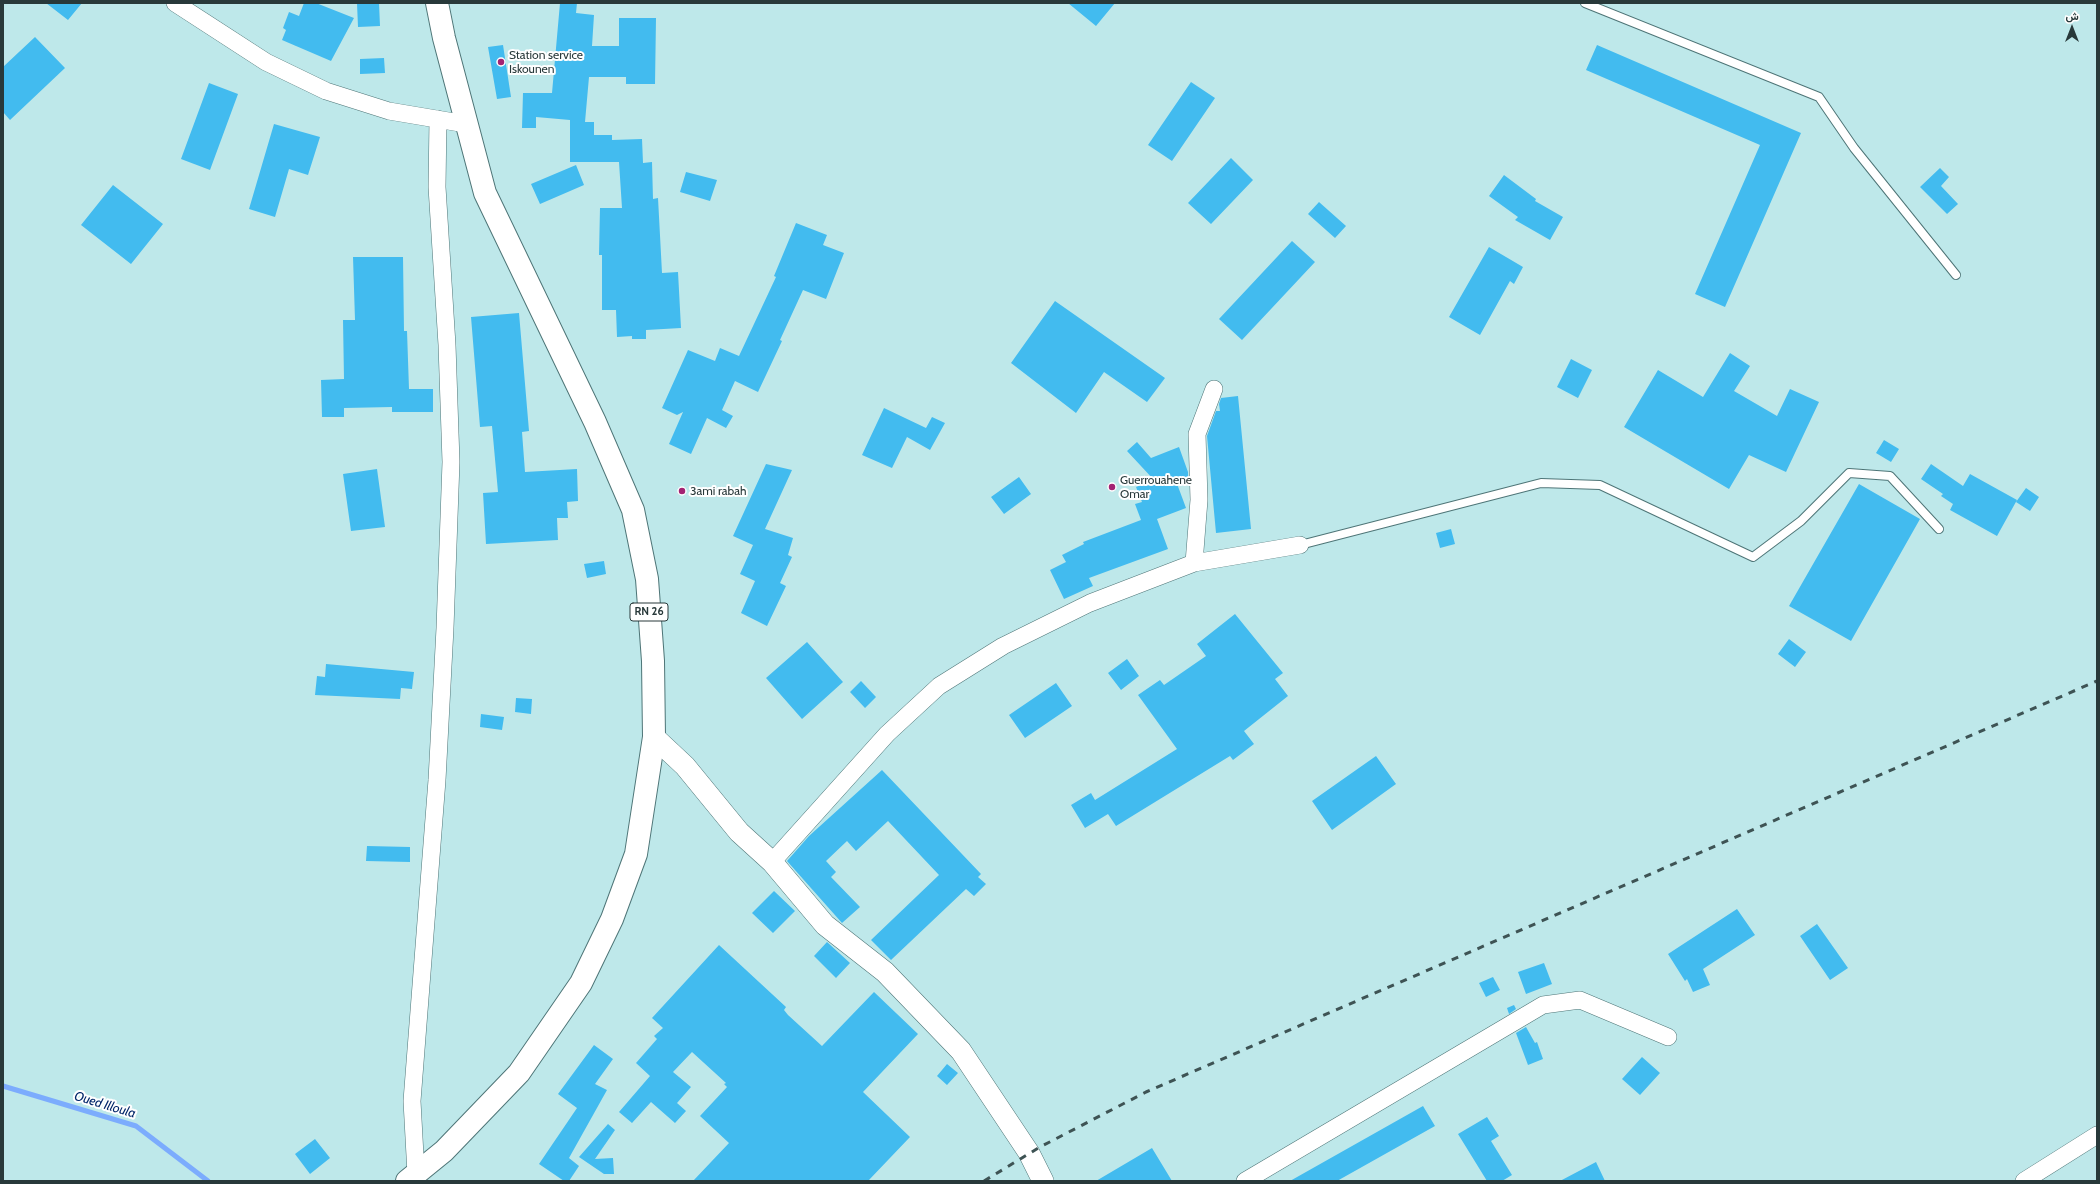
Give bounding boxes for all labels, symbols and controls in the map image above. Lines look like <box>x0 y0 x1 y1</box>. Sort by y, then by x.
north arrow <box>2052 8 2092 48</box>
text: ش <box>2065 9 2079 23</box>
place label: Station service Iskounen <box>509 48 583 76</box>
marker: Station service Iskounen <box>496 57 506 67</box>
place label: Guerrouahene Omar <box>1120 473 1192 501</box>
marker: Guerrouahene Omar <box>1107 482 1117 492</box>
place label: 3ami rabah <box>690 484 746 498</box>
marker: 3ami rabah <box>677 486 687 496</box>
road number: RN 26 <box>630 603 668 621</box>
water label: Oued Illoula <box>72 1088 138 1122</box>

